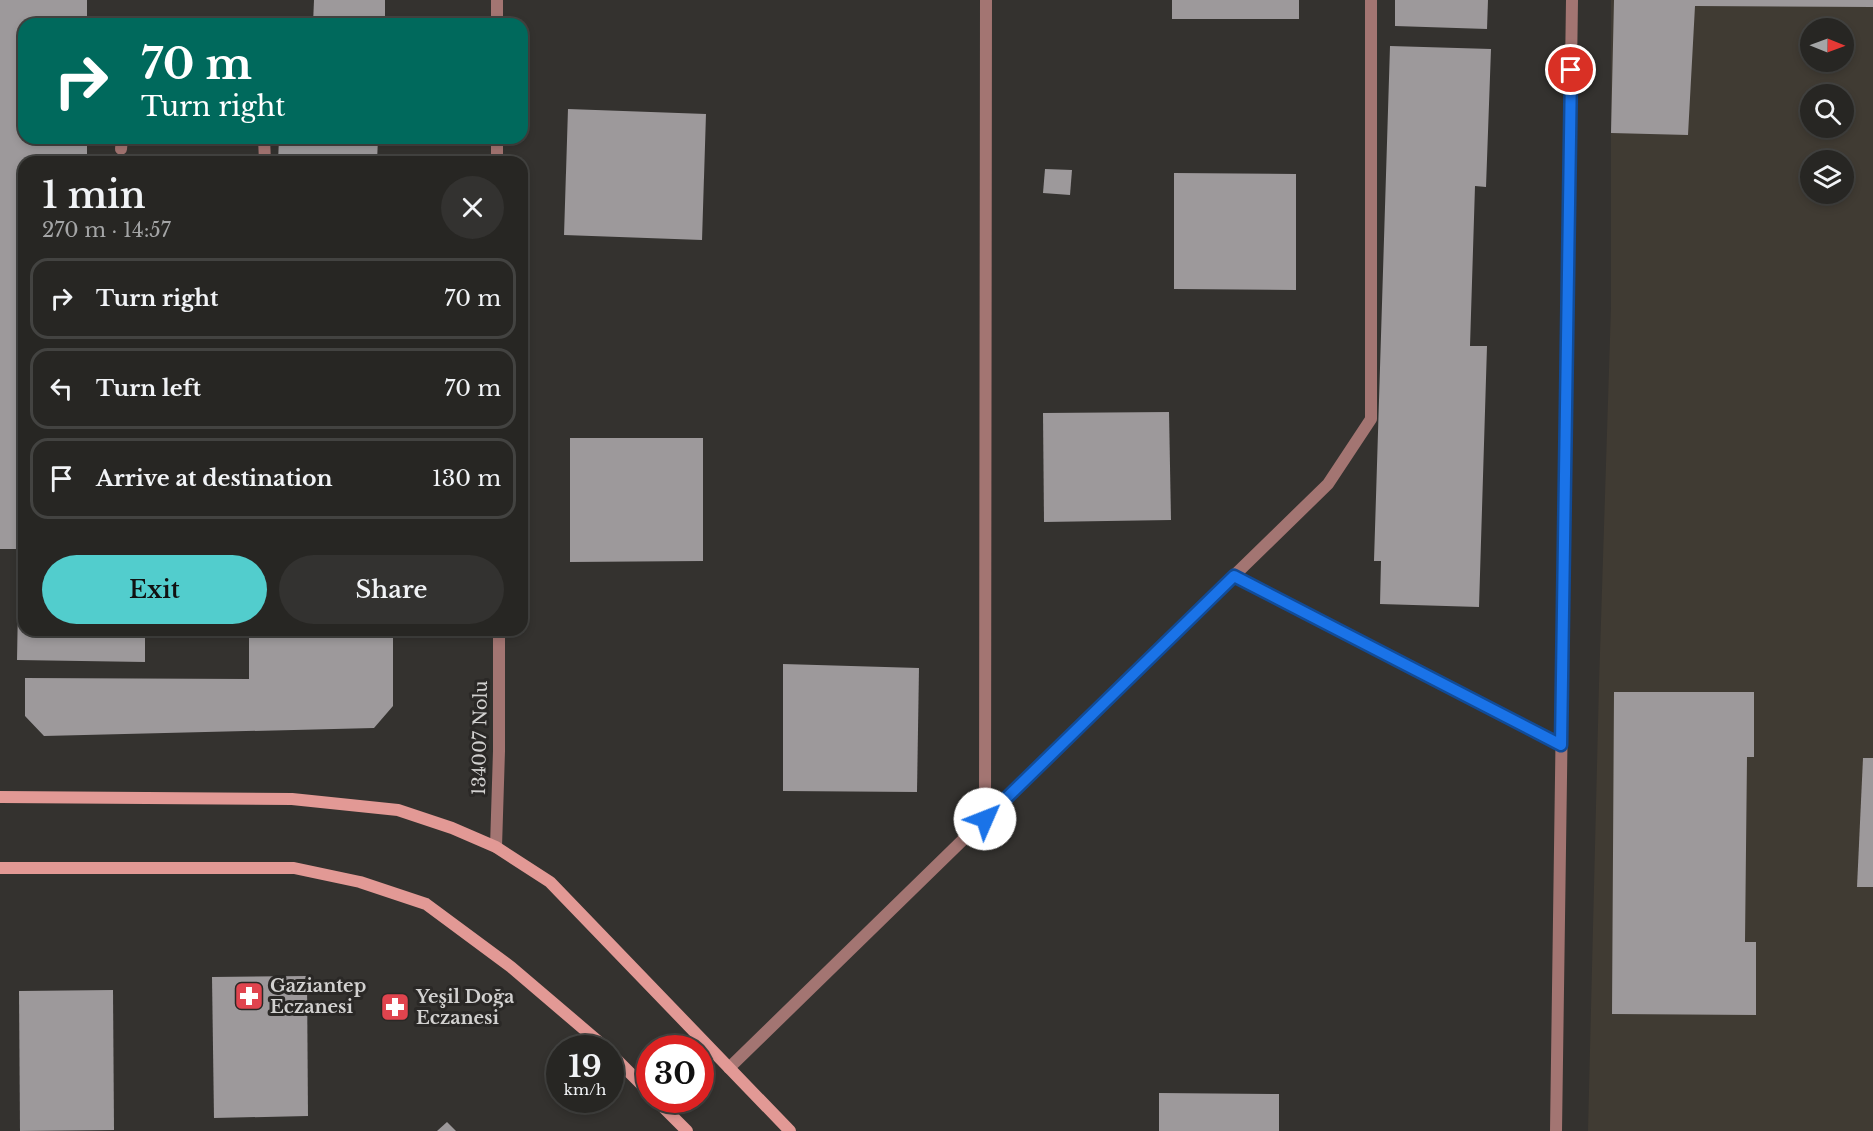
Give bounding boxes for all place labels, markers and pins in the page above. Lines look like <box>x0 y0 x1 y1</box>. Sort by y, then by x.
pin <box>1545 44 1596 95</box>
place label: Gaziantep Eczanesi <box>270 975 366 1018</box>
pharmacy icon: Gaziantep Eczanesi <box>233 980 265 1012</box>
place label: Yeşil Doğa Eczanesi <box>415 986 515 1029</box>
pharmacy icon: Yeşil Doğa Eczanesi <box>379 991 411 1023</box>

